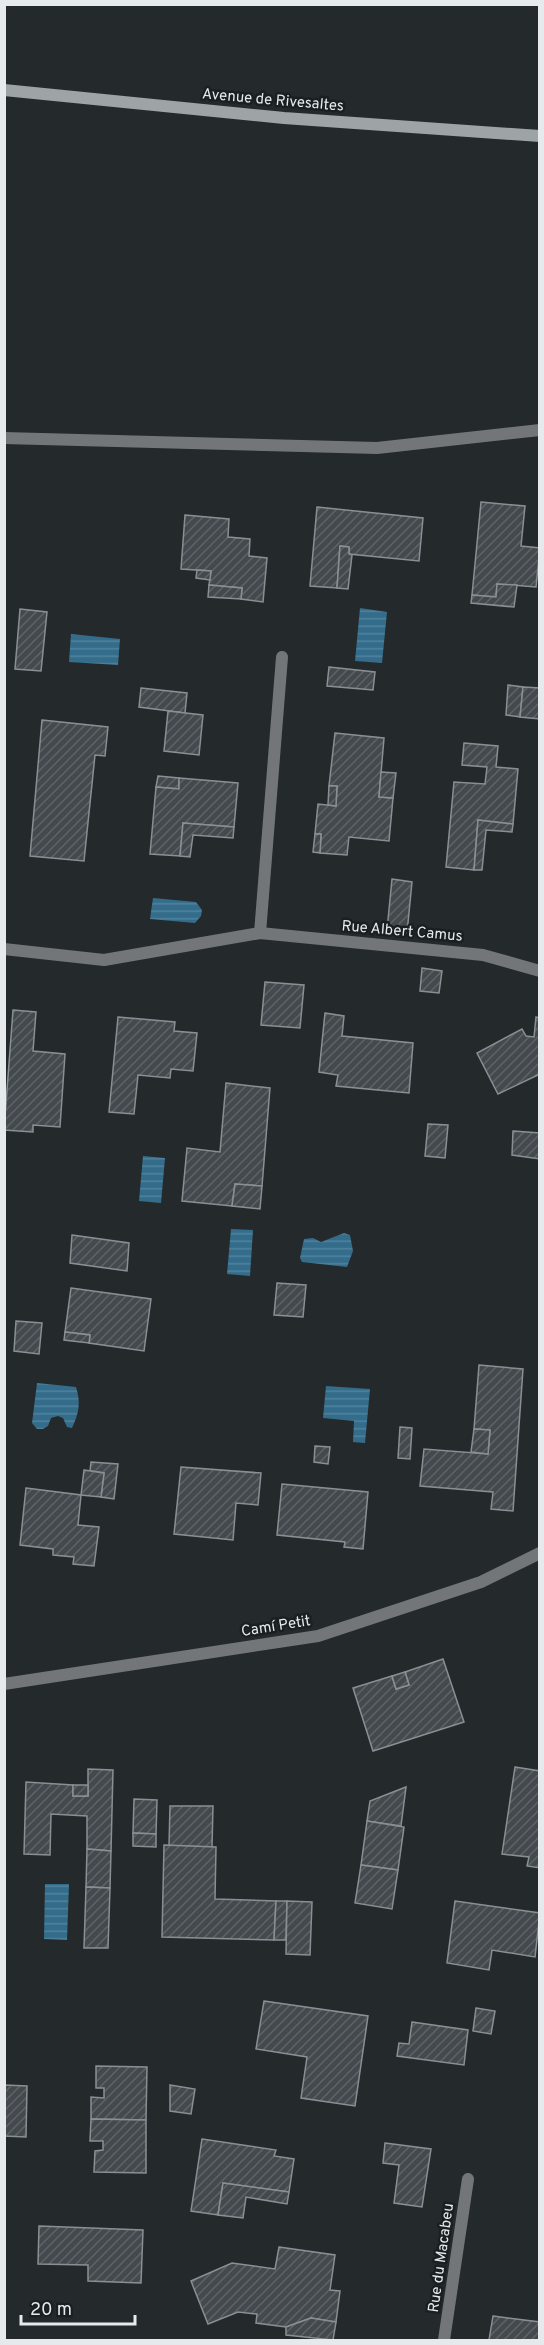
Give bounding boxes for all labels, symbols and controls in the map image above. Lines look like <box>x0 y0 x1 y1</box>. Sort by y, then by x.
street label: Avenue de Rivesaltes <box>201 85 345 117</box>
street label: Rue Albert Camus <box>341 917 463 947</box>
street label: Camí Petit <box>240 1612 312 1642</box>
street label: Rue du Macabeu <box>425 2202 459 2314</box>
scale bar <box>21 2288 135 2326</box>
text: 20 m <box>30 2299 72 2322</box>

